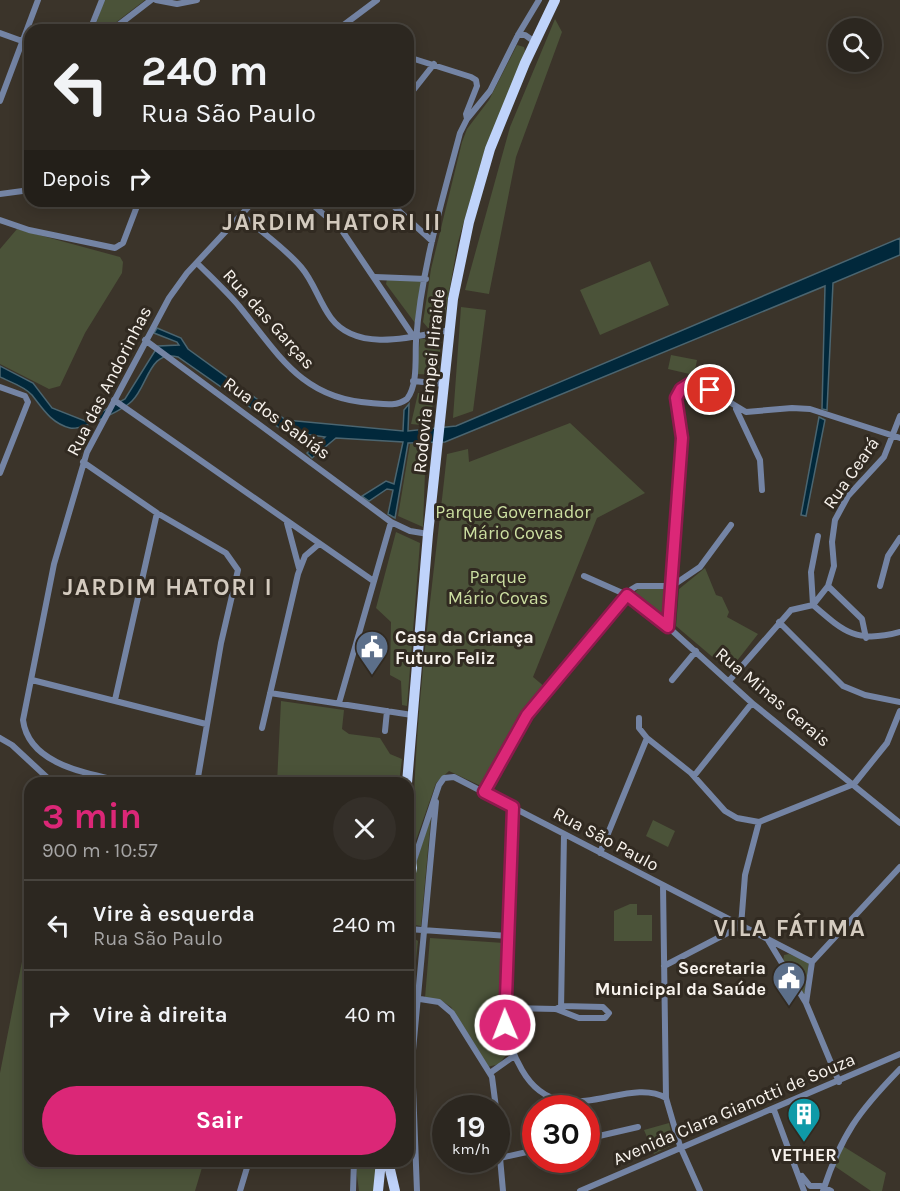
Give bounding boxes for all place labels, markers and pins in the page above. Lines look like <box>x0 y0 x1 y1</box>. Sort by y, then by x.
pin <box>684 364 735 415</box>
place label: Casa da Criança Futuro Feliz <box>395 626 534 669</box>
public building icon: Casa da Criança Futuro Feliz <box>354 629 390 676</box>
place label: Secretaria Municipal da Saúde <box>595 957 766 1000</box>
public building icon: Secretaria Municipal da Saúde <box>771 960 807 1007</box>
building icon: VETHER <box>786 1096 822 1143</box>
place label: VETHER <box>771 1144 837 1166</box>

